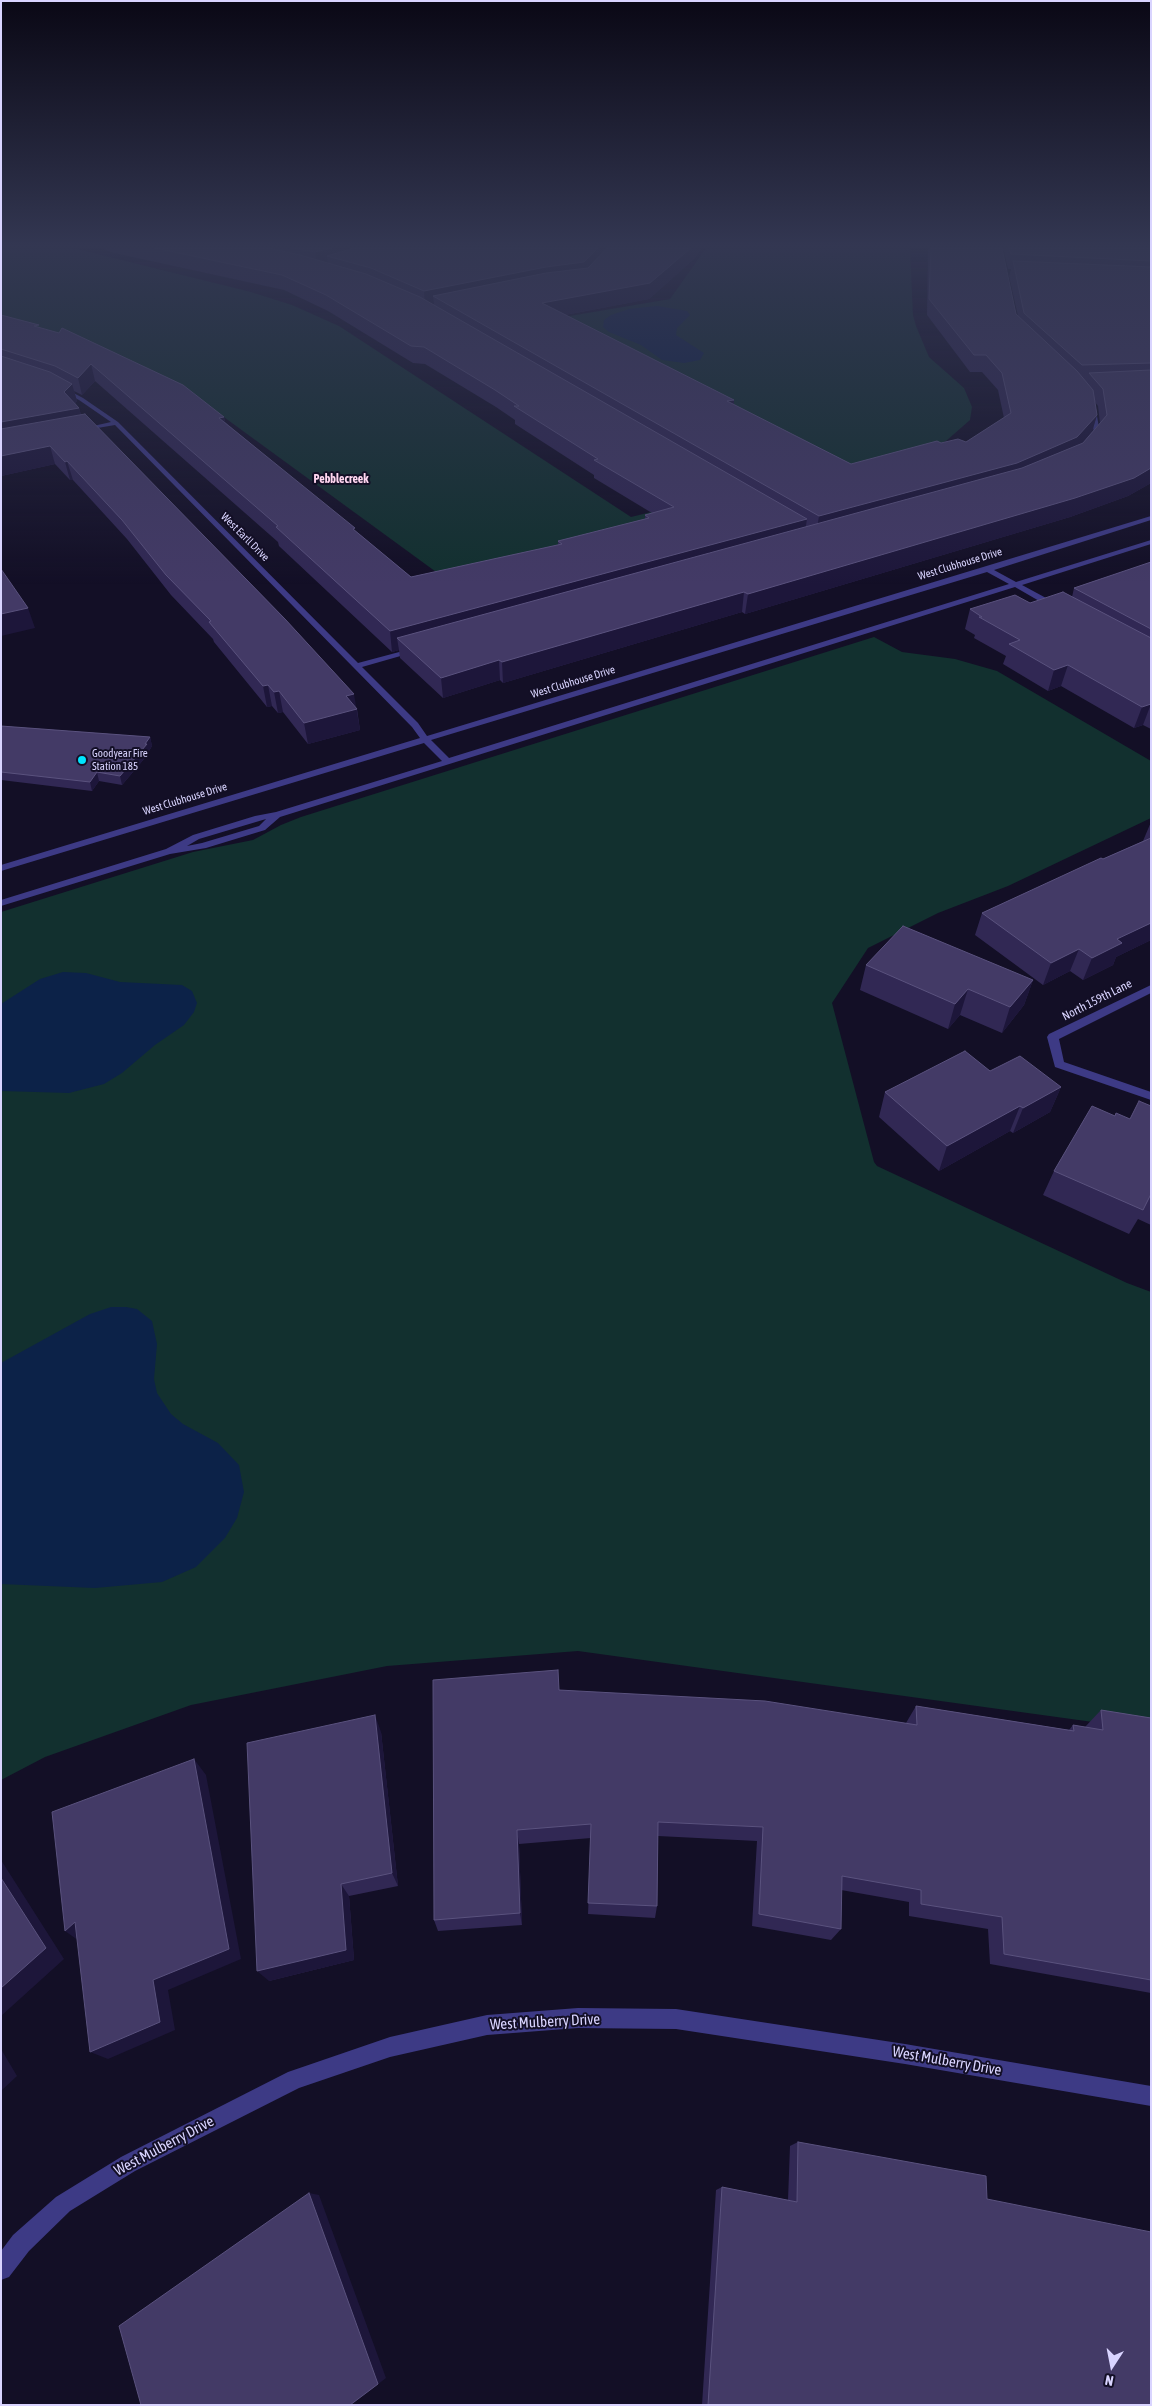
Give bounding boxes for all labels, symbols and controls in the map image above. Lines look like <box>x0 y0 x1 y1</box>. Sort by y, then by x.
district label: Pebblecreek <box>313 472 369 486</box>
street label: West Earll Drive <box>218 510 272 564</box>
street label: West Clubhouse Drive <box>916 545 1004 583</box>
street label: West Clubhouse Drive <box>529 663 617 701</box>
place label: Goodyear Fire Station 185 <box>92 747 148 773</box>
marker: Goodyear Fire Station 185 <box>76 754 88 766</box>
street label: West Clubhouse Drive <box>141 780 229 818</box>
street label: North 159th Lane <box>1060 976 1134 1024</box>
street label: West Mulberry Drive <box>489 2010 601 2034</box>
street label: West Mulberry Drive <box>891 2043 1003 2079</box>
street label: West Mulberry Drive <box>111 2112 217 2180</box>
north arrow <box>1087 2341 1137 2391</box>
text: N <box>1104 2372 1115 2389</box>

